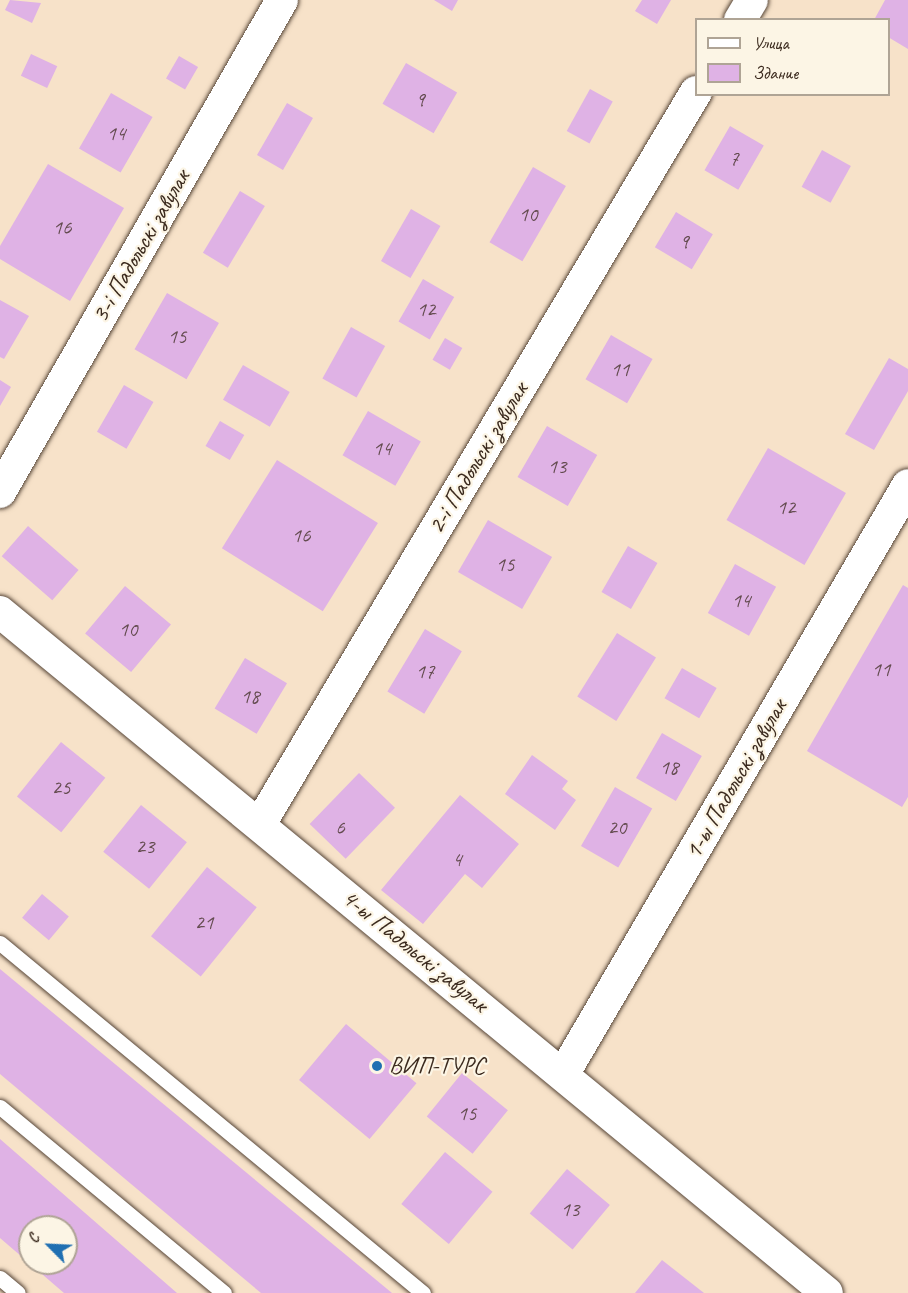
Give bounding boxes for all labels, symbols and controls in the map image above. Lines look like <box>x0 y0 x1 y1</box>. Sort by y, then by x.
legend <box>695 18 890 96</box>
text: Улица <box>753 32 789 54</box>
text: Здание <box>753 62 798 84</box>
house number: 9 <box>415 86 425 112</box>
house number: 14 <box>107 120 125 146</box>
house number: 7 <box>729 145 739 171</box>
street label: 3-і Падольскі завулак <box>86 165 196 327</box>
house number: 10 <box>519 201 537 227</box>
house number: 16 <box>53 214 71 240</box>
house number: 9 <box>679 228 689 254</box>
house number: 12 <box>417 296 435 322</box>
house number: 15 <box>168 323 186 349</box>
house number: 11 <box>611 356 629 382</box>
street label: 2-і Падольскі завулак <box>422 377 534 539</box>
house number: 14 <box>373 435 391 461</box>
house number: 13 <box>548 453 566 479</box>
house number: 12 <box>777 494 795 520</box>
house number: 16 <box>292 522 310 548</box>
house number: 15 <box>496 551 514 577</box>
house number: 14 <box>732 587 750 613</box>
house number: 10 <box>119 616 137 642</box>
house number: 11 <box>872 656 890 682</box>
house number: 17 <box>416 658 434 684</box>
house number: 18 <box>241 683 259 709</box>
street label: 1-ы Падольскі завулак <box>679 694 793 864</box>
house number: 18 <box>660 754 678 780</box>
house number: 25 <box>52 774 70 800</box>
house number: 6 <box>335 814 345 840</box>
house number: 20 <box>608 814 626 840</box>
house number: 23 <box>136 833 154 859</box>
house number: 4 <box>452 846 462 872</box>
street label: 4-ы Падольскі завулак <box>336 883 494 1019</box>
house number: 21 <box>195 909 213 935</box>
place label: ВИП-ТУРС <box>389 1052 485 1080</box>
marker: ВИП-ТУРС <box>370 1059 384 1073</box>
house number: 15 <box>458 1100 476 1126</box>
house number: 13 <box>561 1196 579 1222</box>
north arrow <box>18 1215 78 1275</box>
text: С <box>23 1231 44 1246</box>

